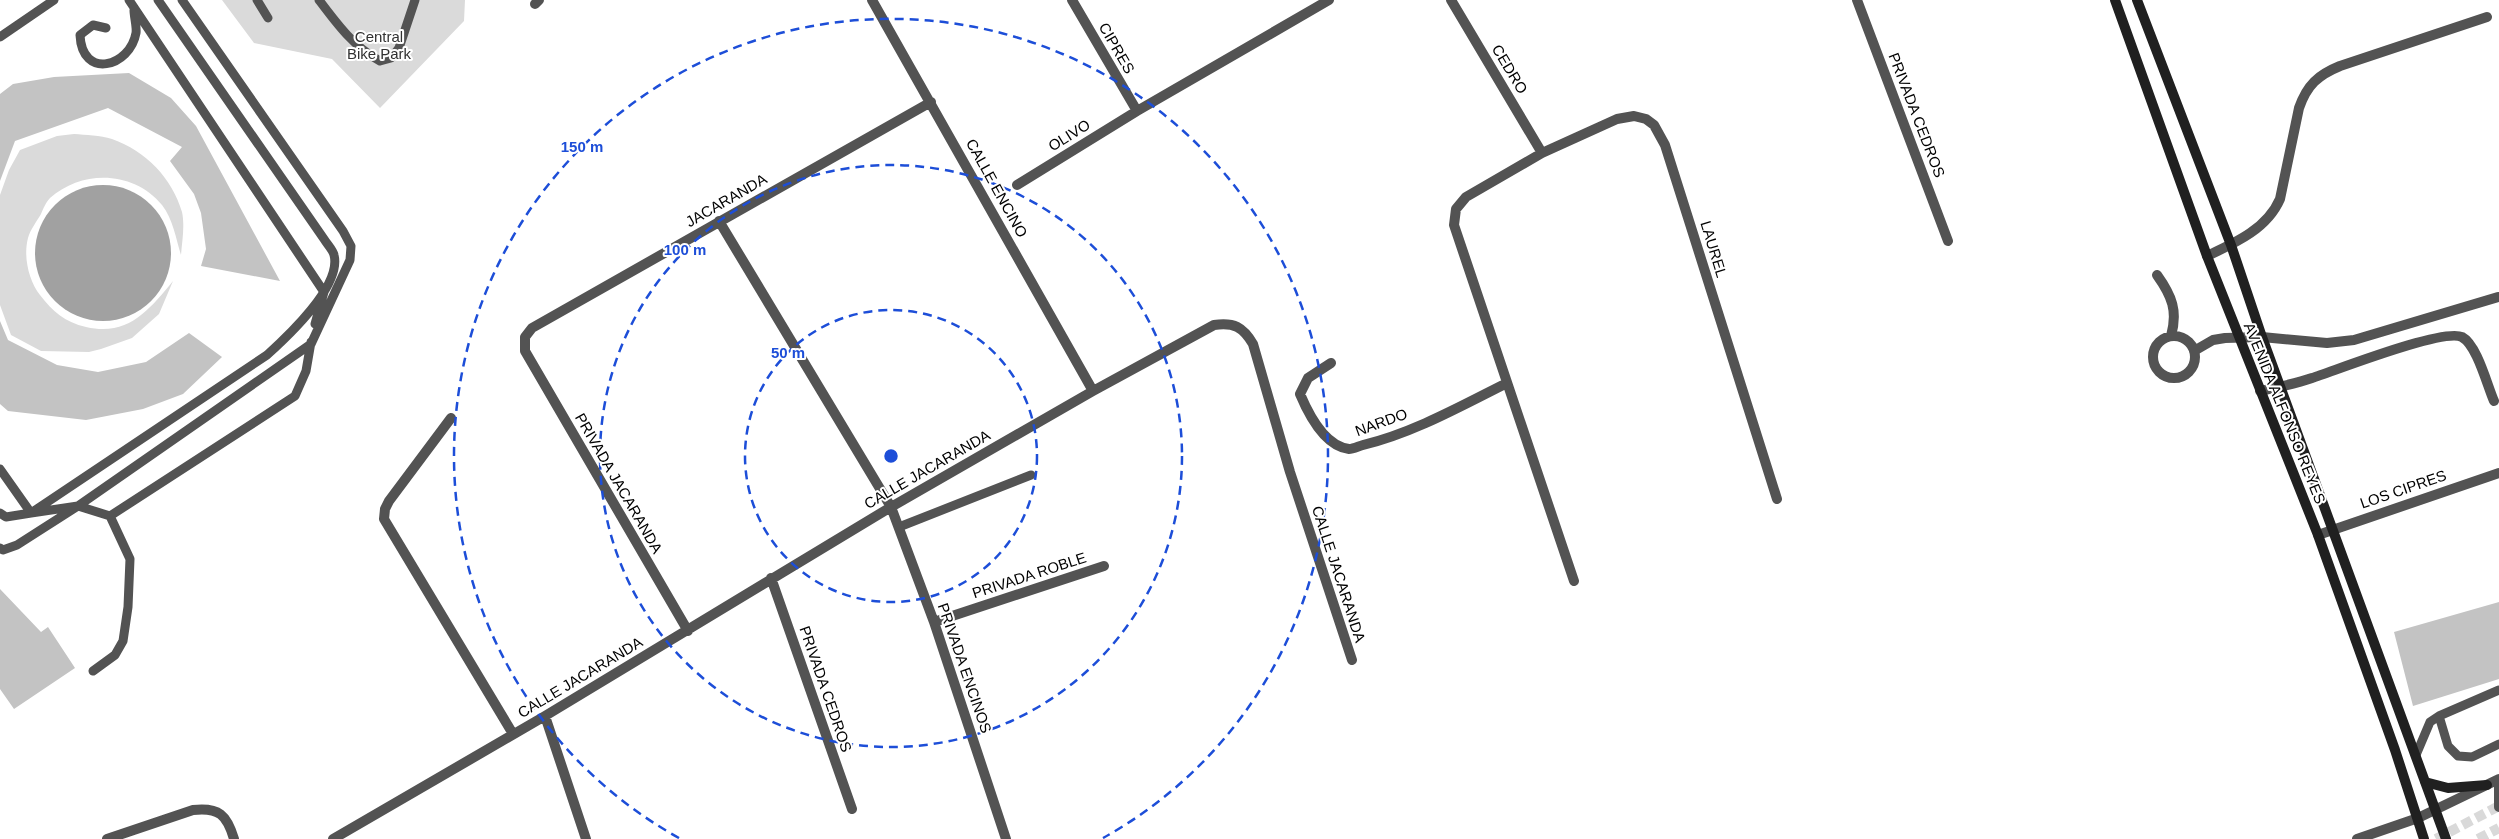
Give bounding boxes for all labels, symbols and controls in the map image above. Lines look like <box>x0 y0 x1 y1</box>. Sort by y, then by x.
street label: CIPRES <box>1096 20 1138 76</box>
park label: Central Bike Park <box>347 28 412 62</box>
street label: CEDRO <box>1489 41 1531 97</box>
street label: PRIVADA CEDROS <box>1885 50 1949 180</box>
street label: OLIVO <box>1045 116 1093 154</box>
street label: CALLE ENCINO <box>963 136 1031 240</box>
text: 150 m <box>561 138 603 155</box>
street label: JACARANDA <box>682 170 770 230</box>
street label: LAUREL <box>1697 219 1731 279</box>
text: 100 m <box>664 241 706 258</box>
street label: AVENIDA ALFONSO REYES <box>2241 320 2329 506</box>
text: 50 m <box>771 344 805 361</box>
street label: NARDO <box>1353 405 1409 439</box>
street label: PRIVADA JACARANDA <box>572 410 666 556</box>
street label: CALLE JACARANDA <box>861 426 993 512</box>
centre of rings <box>882 447 900 465</box>
street label: LOS CIPRES <box>2358 466 2448 512</box>
street label: CALLE JACARANDA <box>1309 504 1369 644</box>
street label: PRIVADA ROBLE <box>970 549 1088 601</box>
street label: PRIVADA ENCINOS <box>935 601 995 735</box>
street label: PRIVADA CEDROS <box>796 624 856 754</box>
street label: CALLE JACARANDA <box>515 633 645 721</box>

